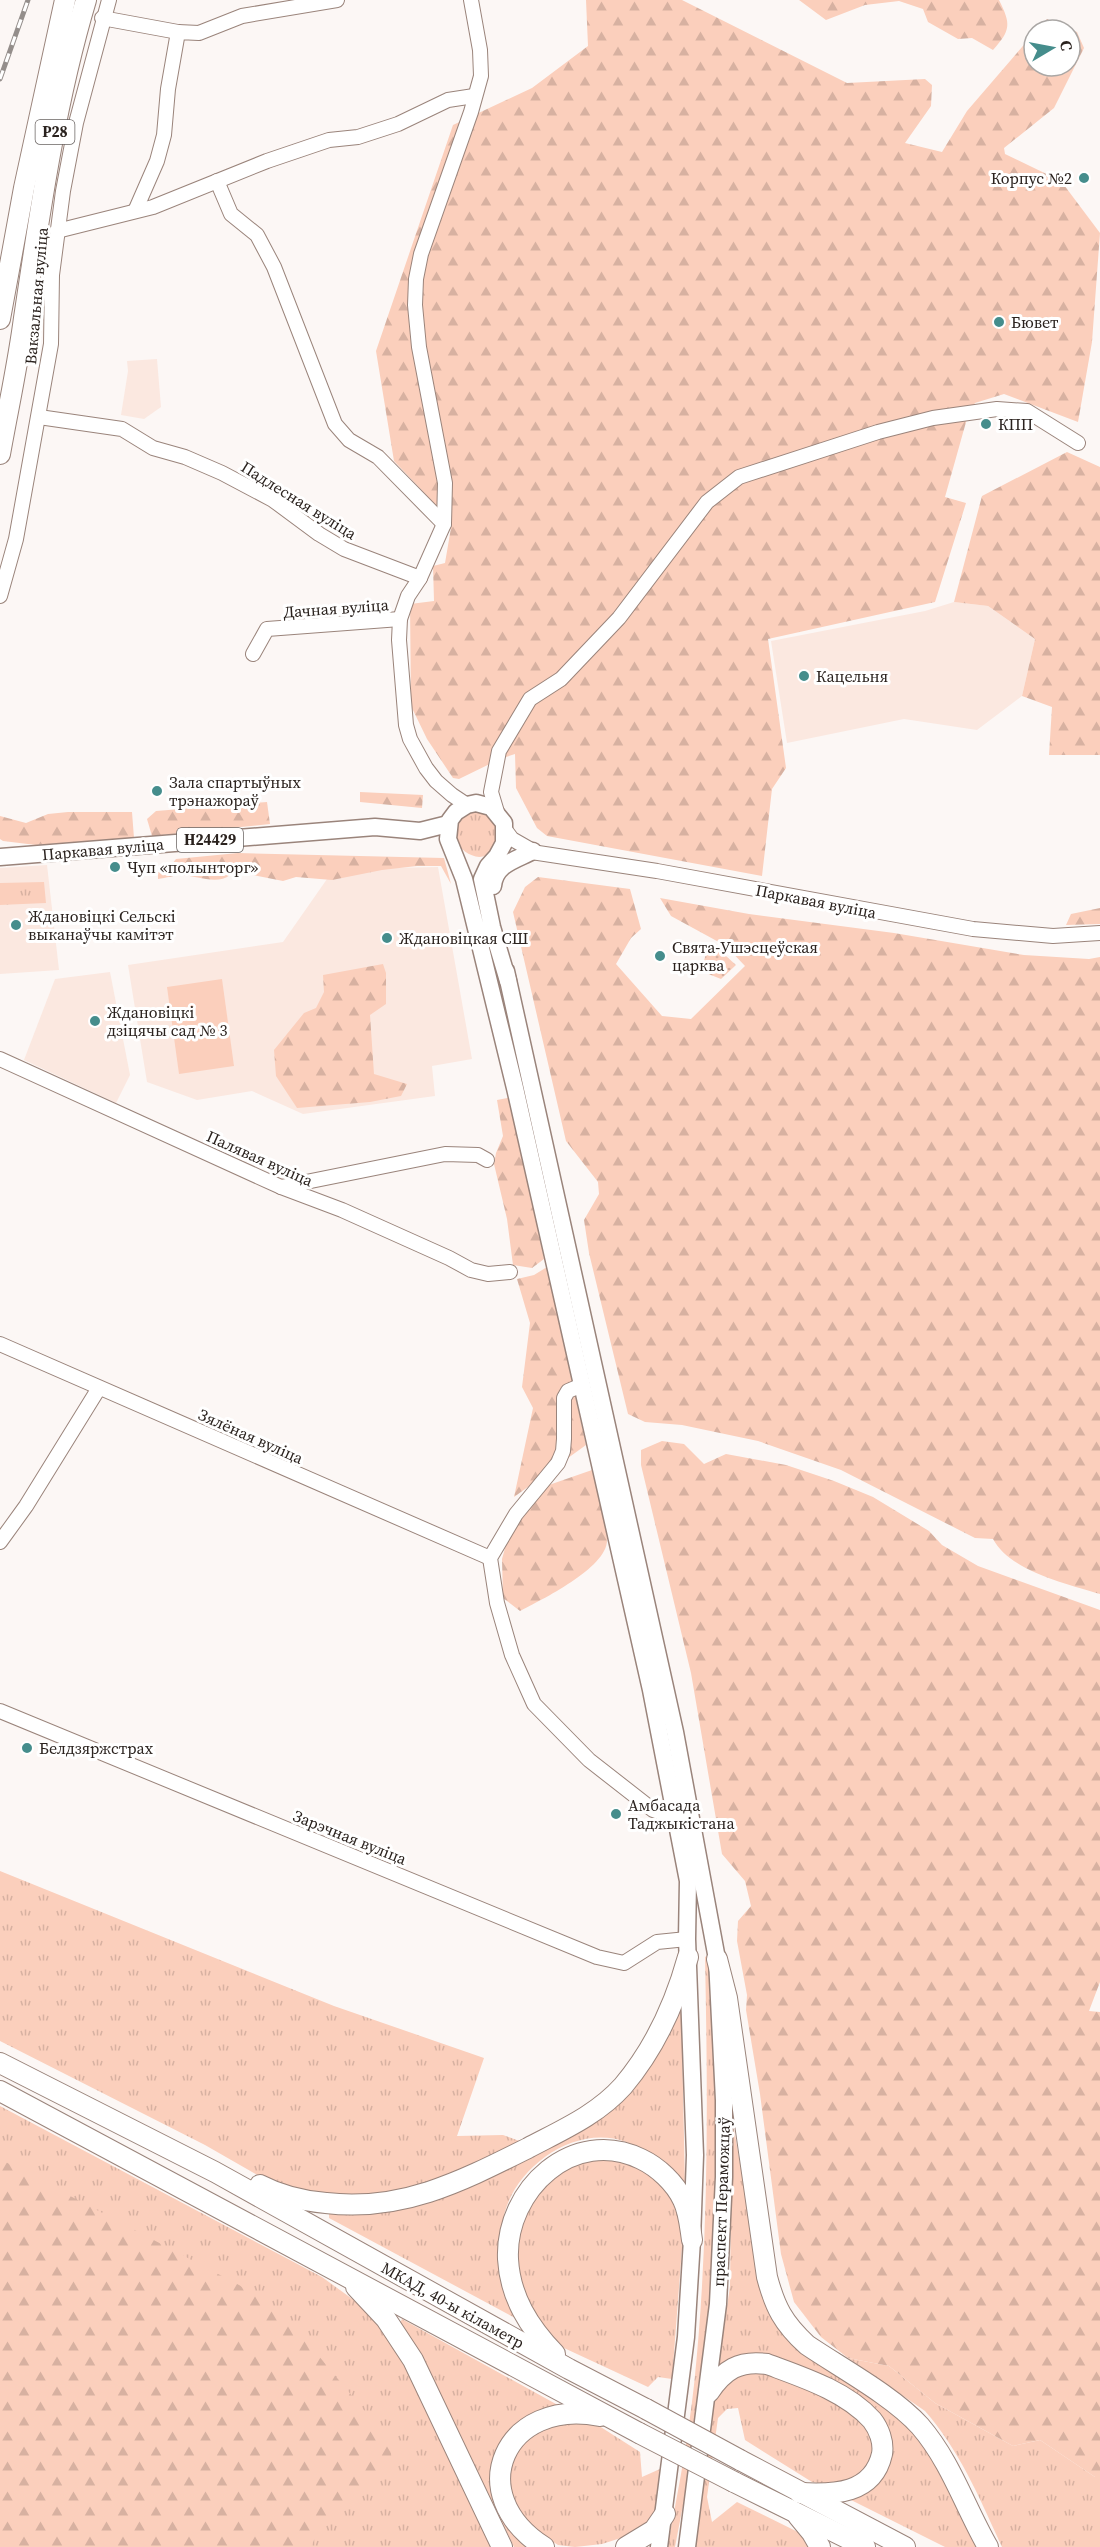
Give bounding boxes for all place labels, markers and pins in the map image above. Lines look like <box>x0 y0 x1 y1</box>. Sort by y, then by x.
place label: Корпус №2 <box>991 167 1072 189</box>
marker: Корпус №2 <box>1077 171 1091 185</box>
place label: Бювет <box>1011 311 1059 333</box>
marker: Бювет <box>992 315 1006 329</box>
place label: КПП <box>998 413 1033 435</box>
marker: КПП <box>979 417 993 431</box>
place label: Кацельня <box>816 665 888 687</box>
marker: Кацельня <box>797 669 811 683</box>
place label: Зала спартыўных трэнажораў <box>169 771 301 811</box>
marker: Зала спартыўных трэнажораў <box>150 784 164 798</box>
place label: Чуп «полынторг» <box>127 856 259 878</box>
marker: Чуп «полынторг» <box>108 860 122 874</box>
place label: Ждановіцкі Сельскі выканаўчы камітэт <box>28 905 176 945</box>
marker: Ждановіцкі Сельскі выканаўчы камітэт <box>9 918 23 932</box>
place label: Ждановіцкая СШ <box>399 927 529 949</box>
marker: Ждановіцкая СШ <box>380 931 394 945</box>
place label: Свята-Ушэсцеўская царква <box>672 936 818 976</box>
marker: Свята-Ушэсцеўская царква <box>653 949 667 963</box>
place label: Ждановіцкі дзіцячы сад № 3 <box>107 1001 227 1041</box>
marker: Ждановіцкі дзіцячы сад № 3 <box>88 1014 102 1028</box>
place label: Белдзяржстрах <box>39 1737 154 1759</box>
marker: Белдзяржстрах <box>20 1741 34 1755</box>
place label: Амбасада Таджыкістана <box>628 1794 735 1834</box>
marker: Амбасада Таджыкістана <box>609 1807 623 1821</box>

